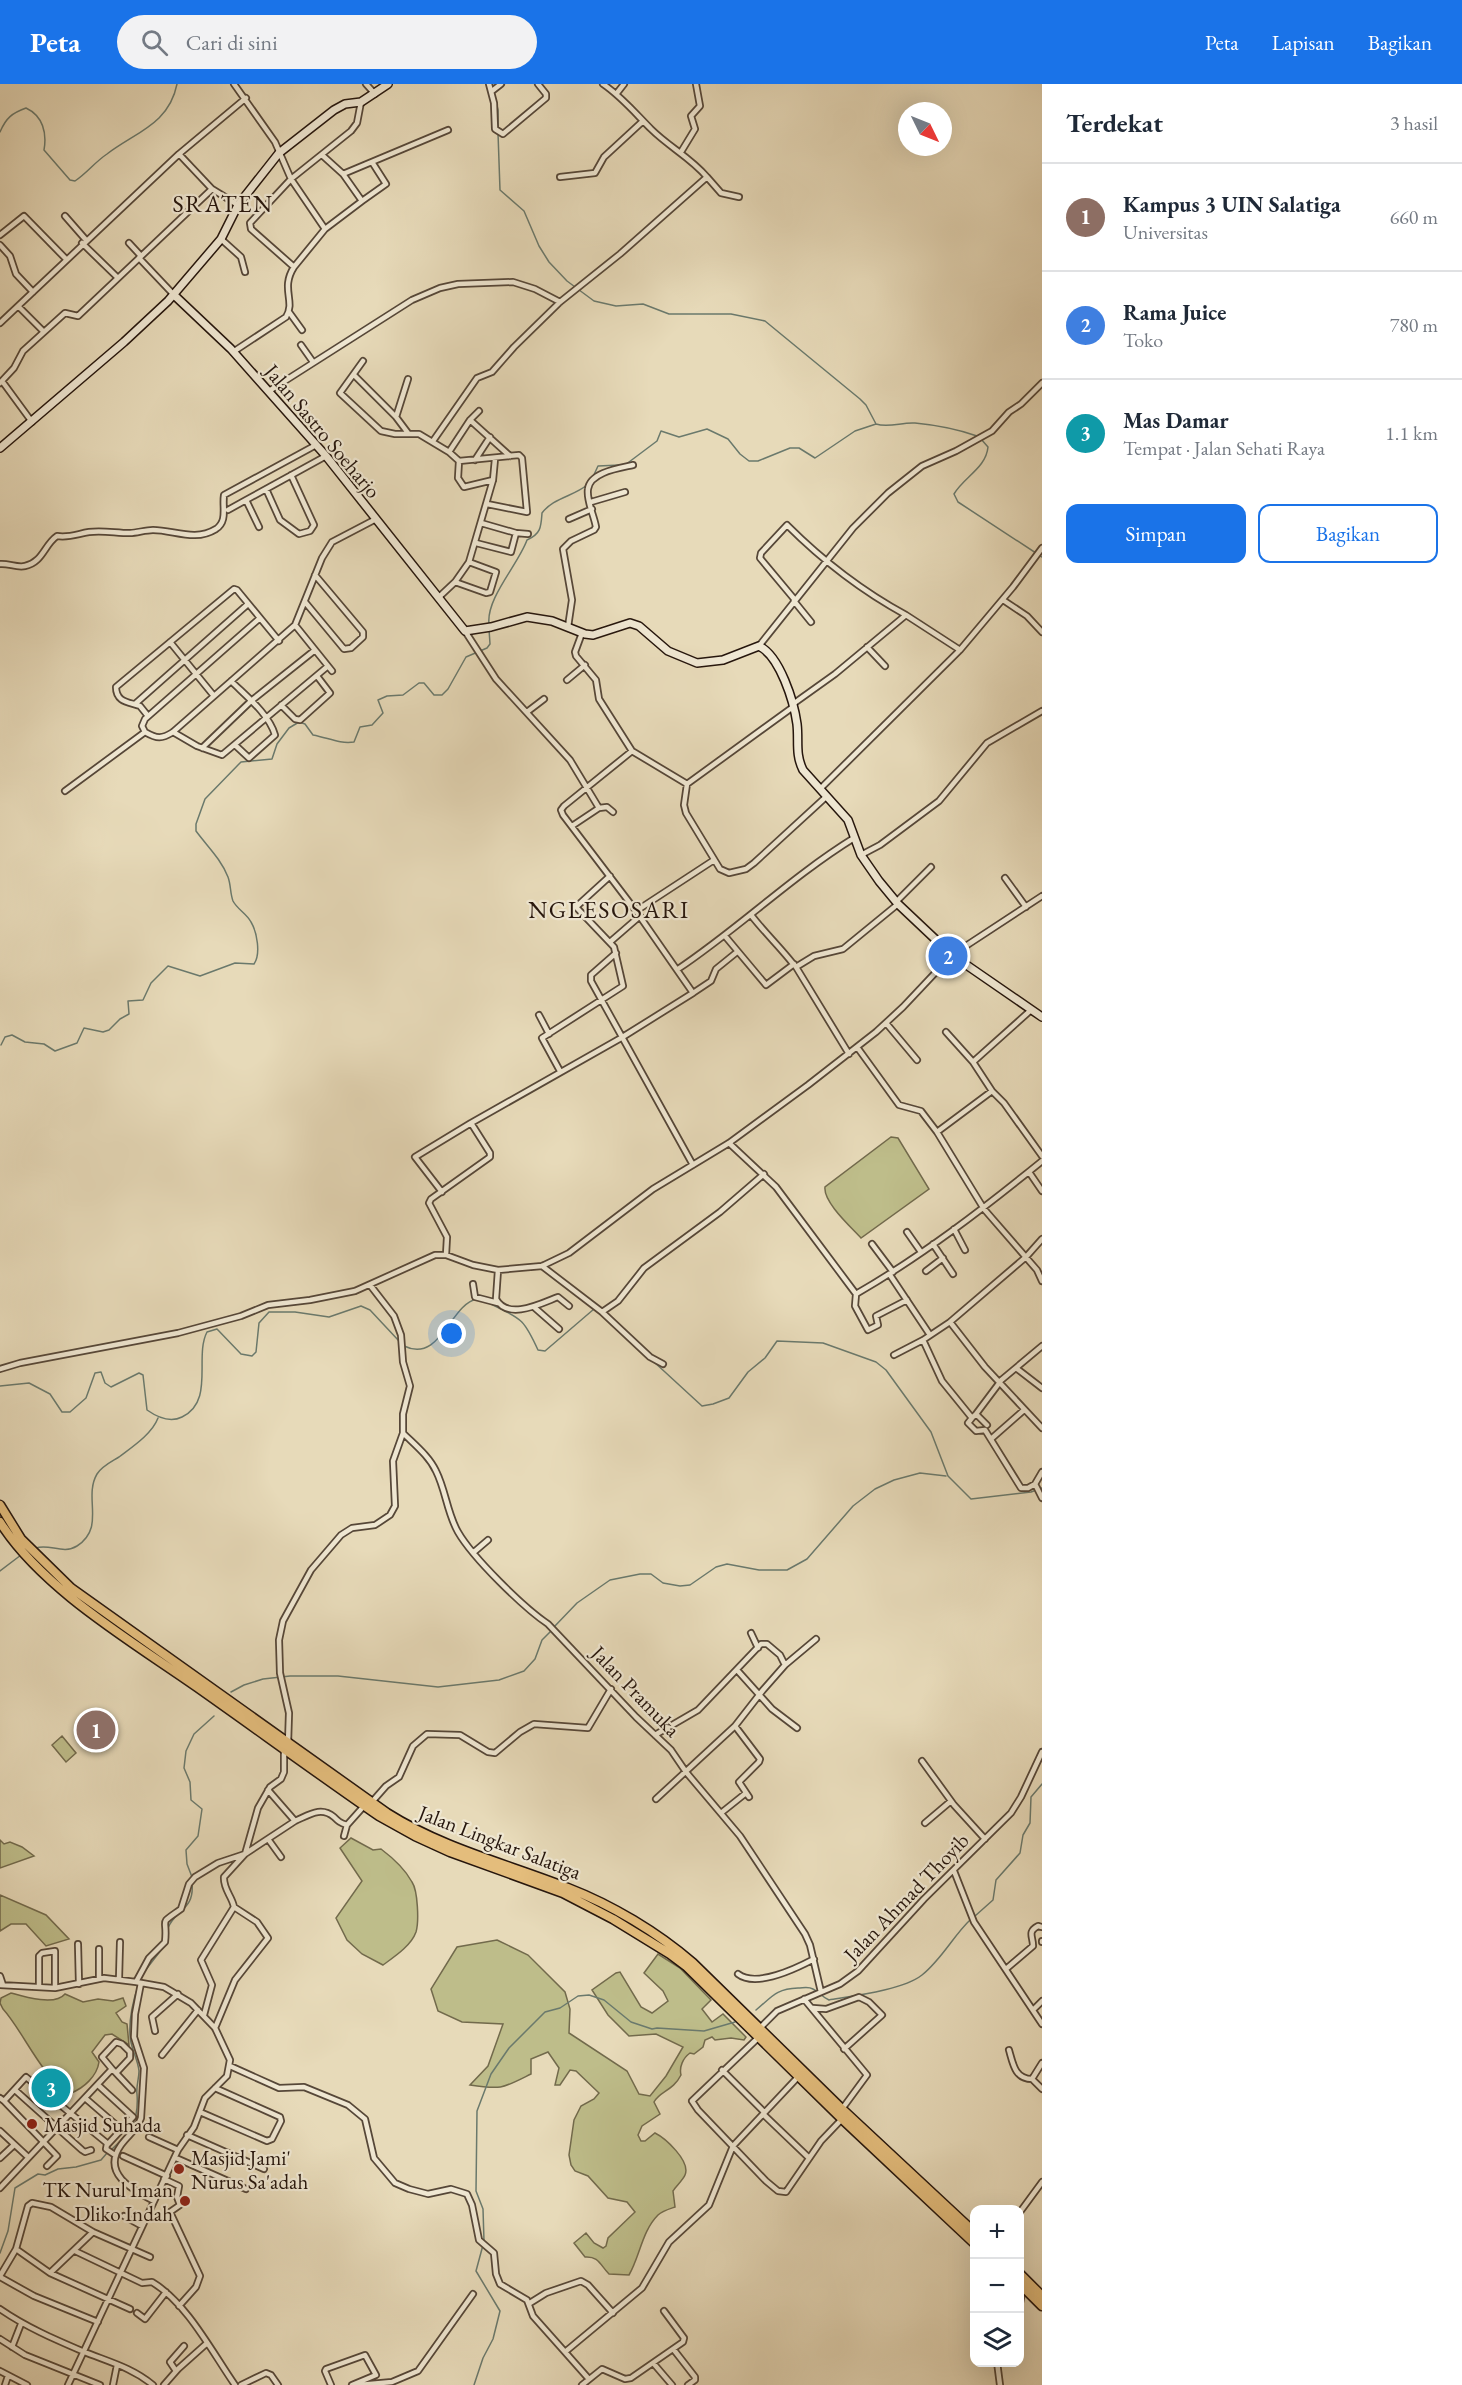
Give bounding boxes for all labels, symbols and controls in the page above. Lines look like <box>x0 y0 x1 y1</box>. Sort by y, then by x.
search box <box>117 15 537 69</box>
text: Peta <box>30 24 81 60</box>
icon: search <box>138 26 171 59</box>
text: Cari di sini <box>186 28 278 57</box>
text: Peta <box>1205 29 1239 56</box>
text: Lapisan <box>1272 29 1335 56</box>
text: Bagikan <box>1368 29 1432 56</box>
north arrow <box>898 102 952 156</box>
text: Terdekat <box>1066 106 1163 140</box>
text: 3 hasil <box>1390 110 1438 136</box>
district label: SRATEN <box>172 188 274 219</box>
text: Kampus 3 UIN Salatiga <box>1123 190 1341 219</box>
text: 1 <box>1080 204 1091 230</box>
text: 660 m <box>1390 204 1438 230</box>
text: Universitas <box>1123 219 1208 245</box>
text: Rama Juice <box>1123 298 1226 327</box>
text: 2 <box>1080 312 1091 338</box>
text: 780 m <box>1390 312 1438 338</box>
text: Toko <box>1123 327 1163 353</box>
street label: Jalan Sastro Soeharjo <box>258 357 387 504</box>
text: Mas Damar <box>1123 406 1229 435</box>
text: 3 <box>1080 420 1091 446</box>
text: 1.1 km <box>1385 420 1438 446</box>
text: Tempat · Jalan Sehati Raya <box>1123 435 1325 461</box>
button: Simpan <box>1066 504 1246 563</box>
button: Bagikan <box>1258 504 1438 563</box>
district label: NGLESOSARI <box>528 894 690 925</box>
pin: 2 <box>928 934 968 978</box>
your location <box>437 1319 466 1348</box>
street label: Jalan Pramuka <box>584 1638 687 1743</box>
pin: 1 <box>76 1708 116 1752</box>
street label: Jalan Lingkar Salatiga <box>413 1798 586 1886</box>
street label: Jalan Ahmad Thoyib <box>836 1827 975 1969</box>
pin: 3 <box>32 2066 70 2110</box>
place label: Masjid Suhada <box>44 2111 162 2138</box>
marker: Masjid Suhada <box>25 2117 39 2131</box>
place label: Masjid Jami' Nurus Sa'adah <box>191 2144 308 2195</box>
marker: Masjid Jami' Nurus Sa'adah <box>172 2162 186 2176</box>
place label: TK Nurul Iman Dliko Indah <box>42 2176 173 2227</box>
marker: TK Nurul Iman Dliko Indah <box>178 2194 192 2208</box>
map controls <box>970 2205 1024 2367</box>
button: + <box>970 2205 1024 2259</box>
button: − <box>970 2259 1024 2313</box>
button: layers <box>970 2313 1024 2367</box>

